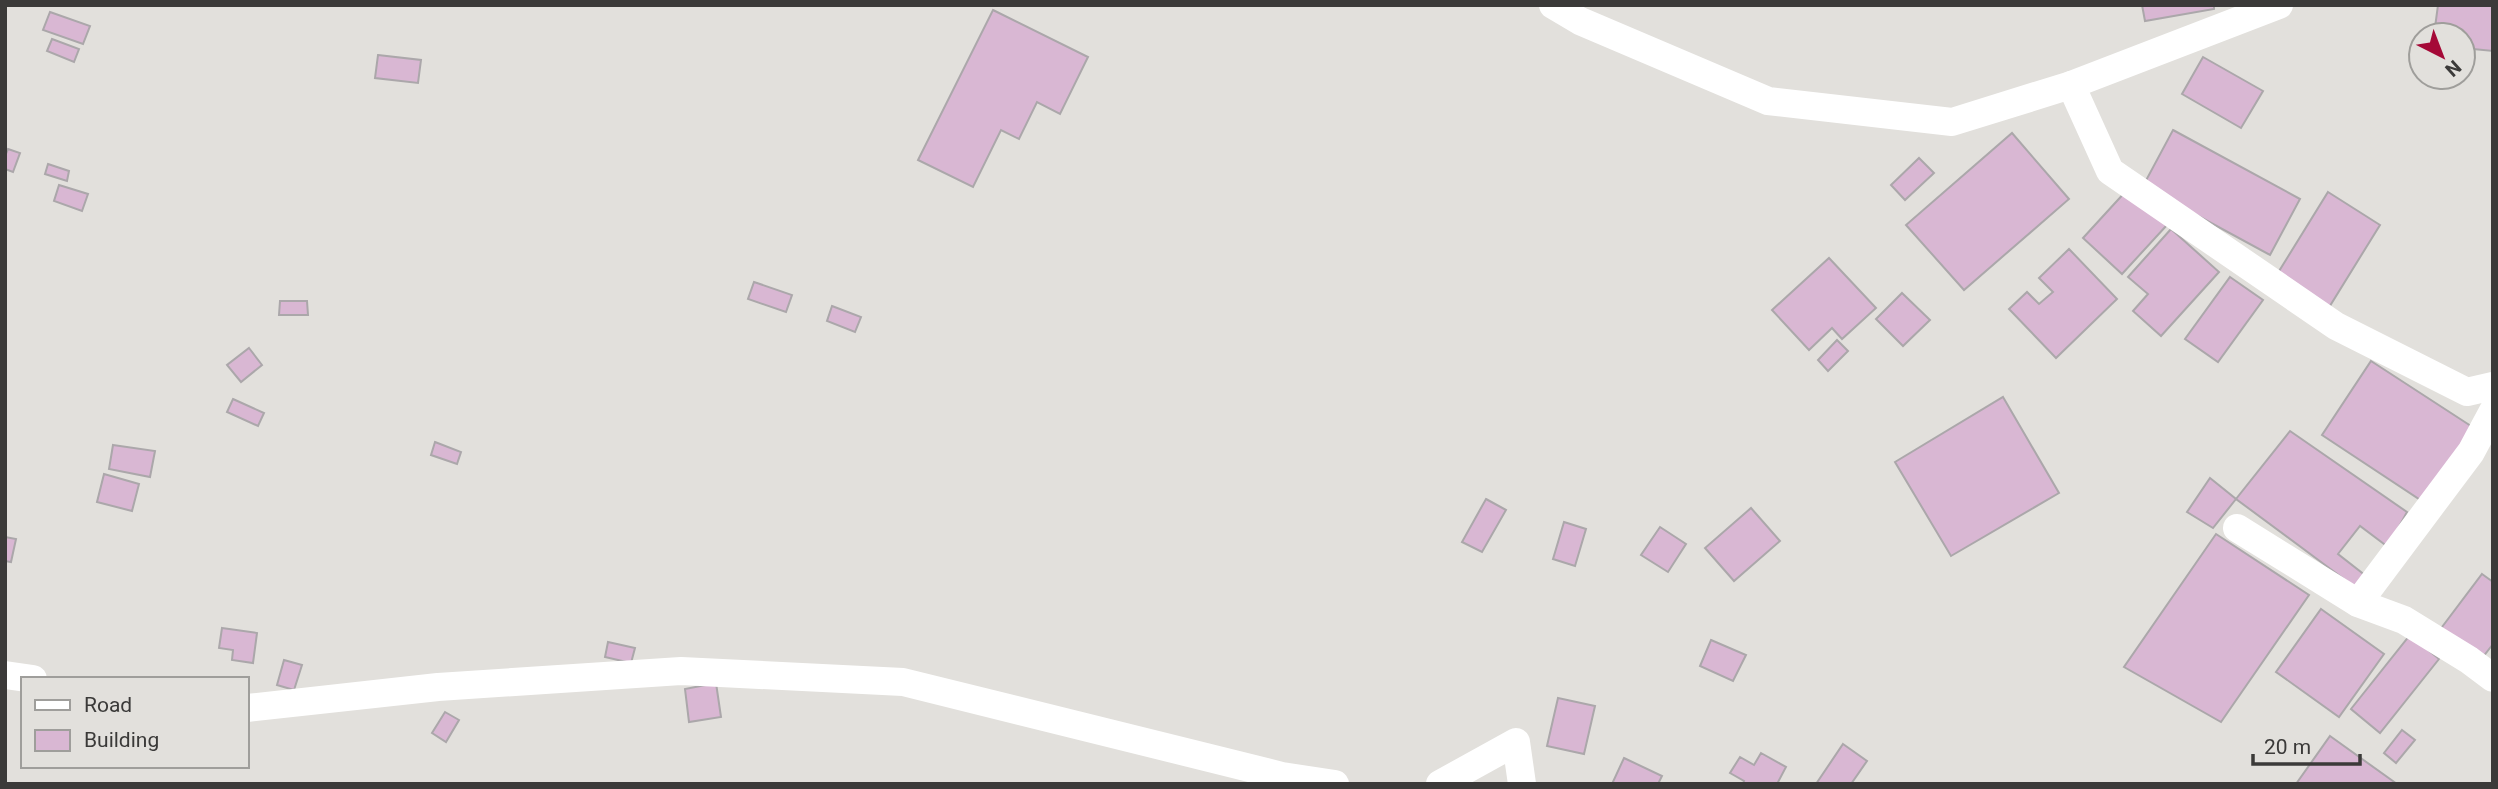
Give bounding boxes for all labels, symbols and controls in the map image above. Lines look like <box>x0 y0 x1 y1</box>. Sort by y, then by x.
north arrow <box>2407 21 2477 91</box>
text: N <box>2440 55 2466 81</box>
legend <box>21 677 248 768</box>
text: Road <box>84 693 132 717</box>
scale bar <box>2253 722 2360 766</box>
text: Building <box>84 728 159 752</box>
text: 20 m <box>2264 735 2311 759</box>

